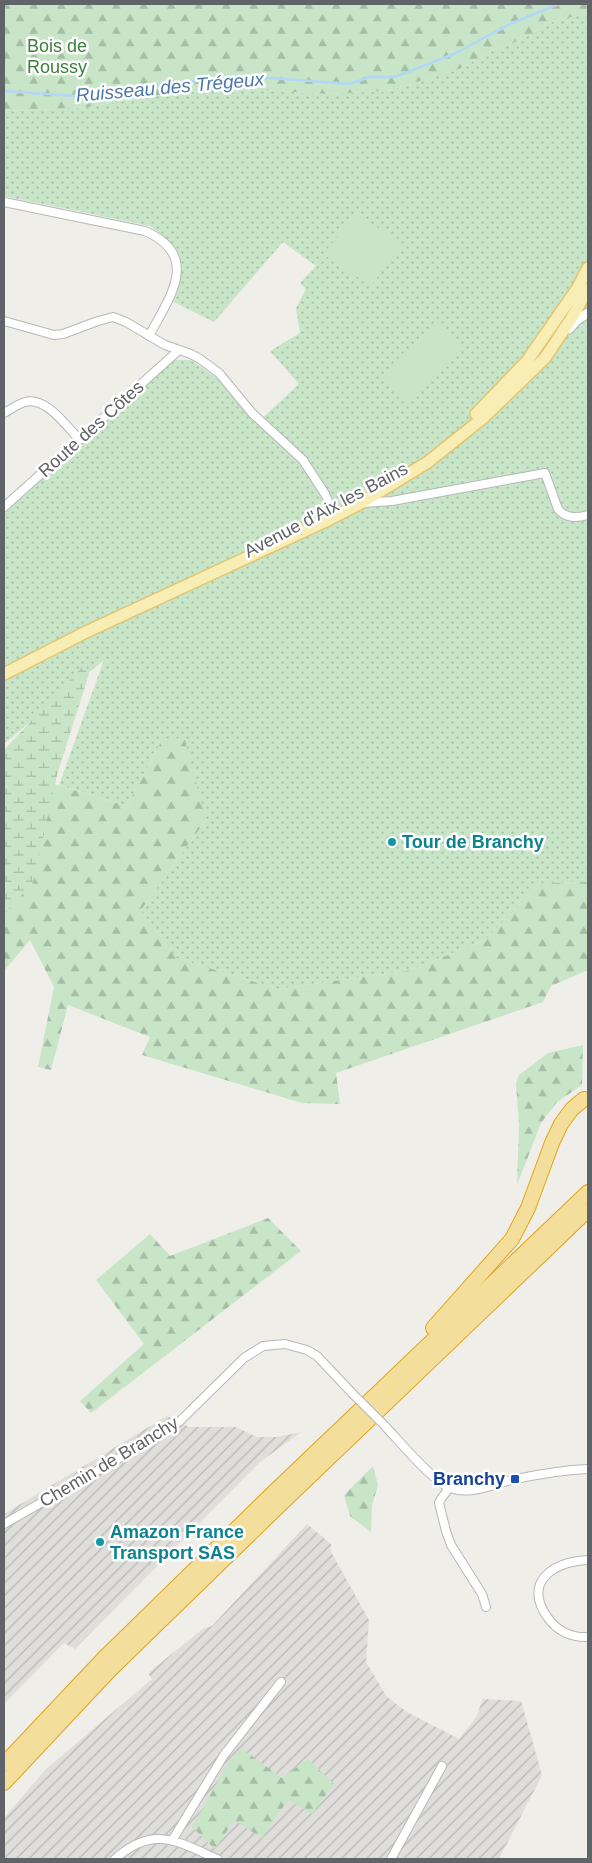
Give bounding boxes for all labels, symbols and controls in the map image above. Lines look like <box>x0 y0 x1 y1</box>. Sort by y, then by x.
park label: Bois de Roussy <box>27 36 87 77</box>
water label: Ruisseau des Trégeux <box>75 68 266 106</box>
street label: Route des Côtes <box>34 377 148 481</box>
street label: Avenue d'Aix les Bains <box>241 458 411 562</box>
place label: Tour de Branchy <box>402 832 544 852</box>
marker: Tour de Branchy <box>386 836 398 848</box>
street label: Chemin de Branchy <box>36 1413 182 1511</box>
place label: Branchy <box>433 1469 505 1489</box>
marker: Branchy <box>509 1473 521 1485</box>
place label: Amazon France Transport SAS <box>110 1522 244 1563</box>
marker: Amazon France Transport SAS <box>94 1536 106 1548</box>

